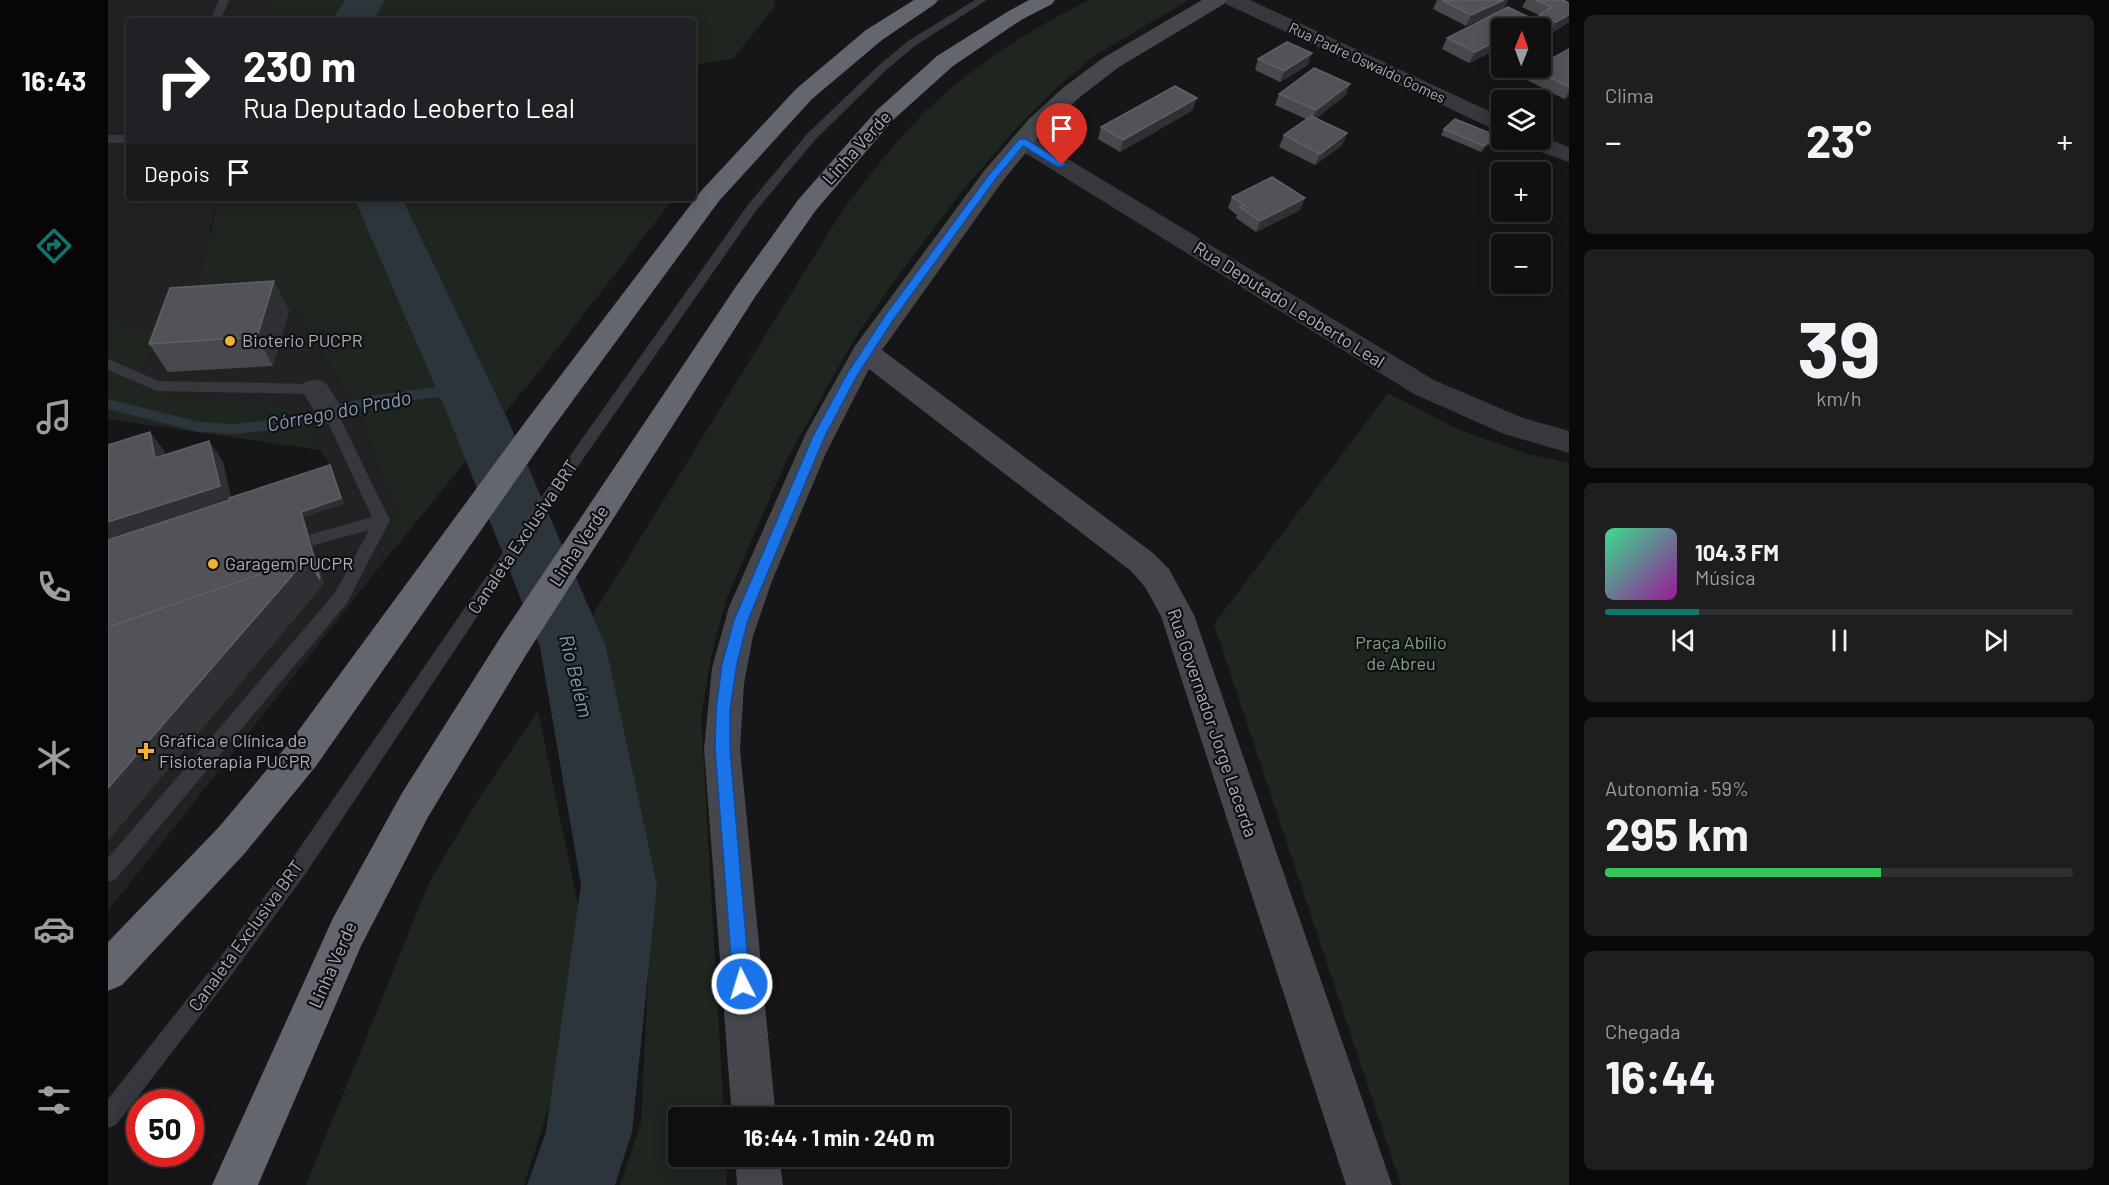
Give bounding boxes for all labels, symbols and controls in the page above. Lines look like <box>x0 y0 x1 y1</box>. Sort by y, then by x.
street label: Rua Padre Oswaldo Gomes <box>1286 18 1449 106</box>
north arrow <box>1491 18 1551 78</box>
map controls <box>1491 18 1551 294</box>
text: 230 m <box>243 40 356 90</box>
icon: right <box>144 42 222 120</box>
text: 16:43 <box>22 64 86 96</box>
text: Clima <box>1605 83 1654 107</box>
button: layers <box>1491 90 1551 150</box>
text: Rua Deputado Leoberto Leal <box>243 91 575 123</box>
pin <box>1036 103 1087 165</box>
street label: Linha Verde <box>817 106 895 189</box>
icon: arrive <box>1045 112 1078 145</box>
text: 23° <box>1806 113 1872 167</box>
text: − <box>1605 121 1622 161</box>
text: + <box>2056 121 2073 161</box>
icon: arrive <box>222 156 255 189</box>
text: Depois <box>144 160 210 186</box>
button: + <box>1491 162 1551 222</box>
icon: directions <box>33 225 75 267</box>
button: − <box>1491 234 1551 294</box>
street label: Rua Deputado Leoberto Leal <box>1190 236 1389 372</box>
text: 39 <box>1797 300 1881 394</box>
place label: Bioterio PUCPR <box>242 329 363 351</box>
marker: Bioterio PUCPR <box>223 334 237 348</box>
water label: Córrego do Prado <box>265 384 413 436</box>
text: km/h <box>1816 386 1862 410</box>
icon: music <box>33 396 75 438</box>
street label: Canaleta Exclusiva BRT <box>462 455 582 618</box>
street label: Linha Verde <box>544 501 612 590</box>
text: 104.3 FM <box>1695 539 1779 565</box>
place label: Garagem PUCPR <box>225 552 353 574</box>
marker: Garagem PUCPR <box>206 557 220 571</box>
text: Música <box>1695 565 1755 589</box>
icon: phone <box>33 566 75 608</box>
street label: Rua Governador Jorge Lacerda <box>1163 606 1262 840</box>
icon: previous <box>1667 624 1700 657</box>
icon: pause <box>1823 624 1856 657</box>
icon: next <box>1979 624 2012 657</box>
park label: Praça Abílio de Abreu <box>1355 631 1447 674</box>
water label: Rio Belém <box>555 632 599 720</box>
place label: Gráfica e Clínica de Fisioterapia PUCPR <box>159 729 310 772</box>
icon: climate <box>33 737 75 779</box>
marker: Gráfica e Clínica de Fisioterapia PUCPR <box>137 742 155 760</box>
text: Autonomia · 59% <box>1605 776 1749 800</box>
text: 295 km <box>1605 806 1749 860</box>
street label: Canaleta Exclusiva BRT <box>183 856 307 1015</box>
icon: car <box>33 908 75 950</box>
street label: Linha Verde <box>303 918 361 1011</box>
position arrow <box>710 952 774 1016</box>
text: Chegada <box>1605 1019 1681 1043</box>
text: 16:44 <box>1605 1049 1716 1103</box>
icon: filters <box>33 1079 75 1121</box>
speed limit sign: 50 <box>126 1089 204 1167</box>
text: 16:44 · 1 min · 240 m <box>743 1124 935 1150</box>

